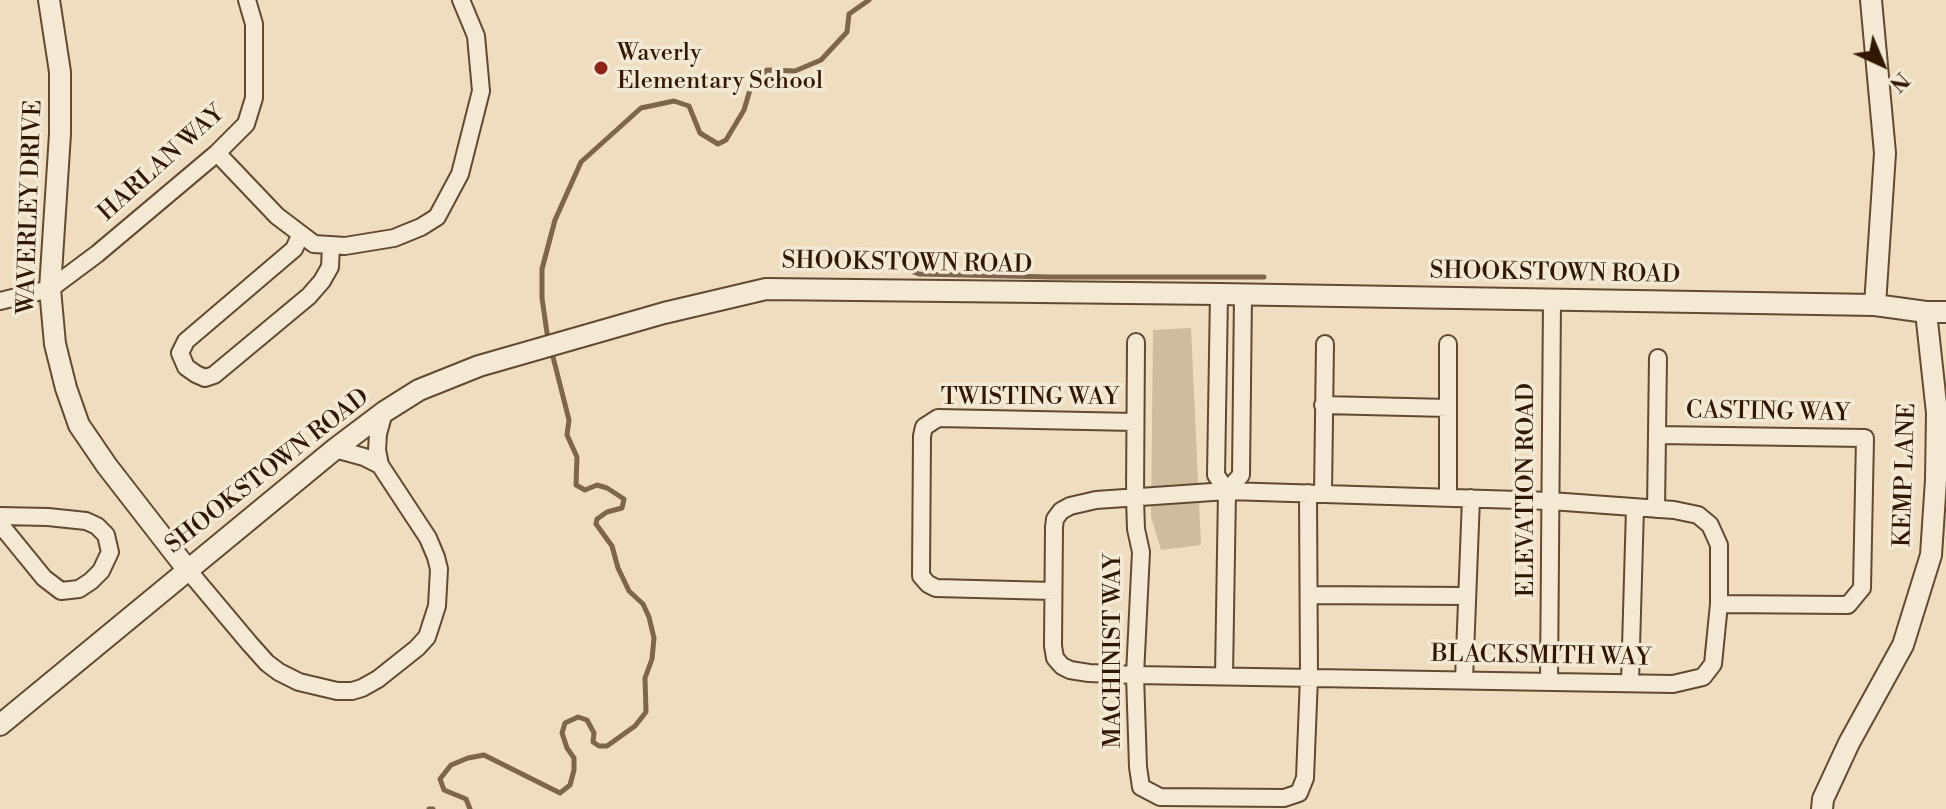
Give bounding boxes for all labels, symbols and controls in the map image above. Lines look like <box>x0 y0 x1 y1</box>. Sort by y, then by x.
north arrow <box>1842 24 1922 104</box>
place label: Waverly Elementary School <box>617 40 823 96</box>
marker: Waverly Elementary School <box>592 59 610 77</box>
text: N <box>1883 66 1915 97</box>
street label: WAVERLEY DRIVE <box>13 99 49 315</box>
street label: HARLAN WAY <box>93 100 231 228</box>
street label: SHOOKSTOWN ROAD <box>781 247 1033 281</box>
street label: SHOOKSTOWN ROAD <box>1429 257 1681 291</box>
street label: SHOOKSTOWN ROAD <box>160 383 376 561</box>
street label: ELEVATION ROAD <box>1513 383 1541 597</box>
street label: TWISTING WAY <box>941 384 1119 412</box>
street label: CASTING WAY <box>1686 397 1850 429</box>
street label: KEMP LANE <box>1889 402 1923 548</box>
street label: MACHINIST WAY <box>1100 553 1128 749</box>
street label: BLACKSMITH WAY <box>1430 641 1652 673</box>

